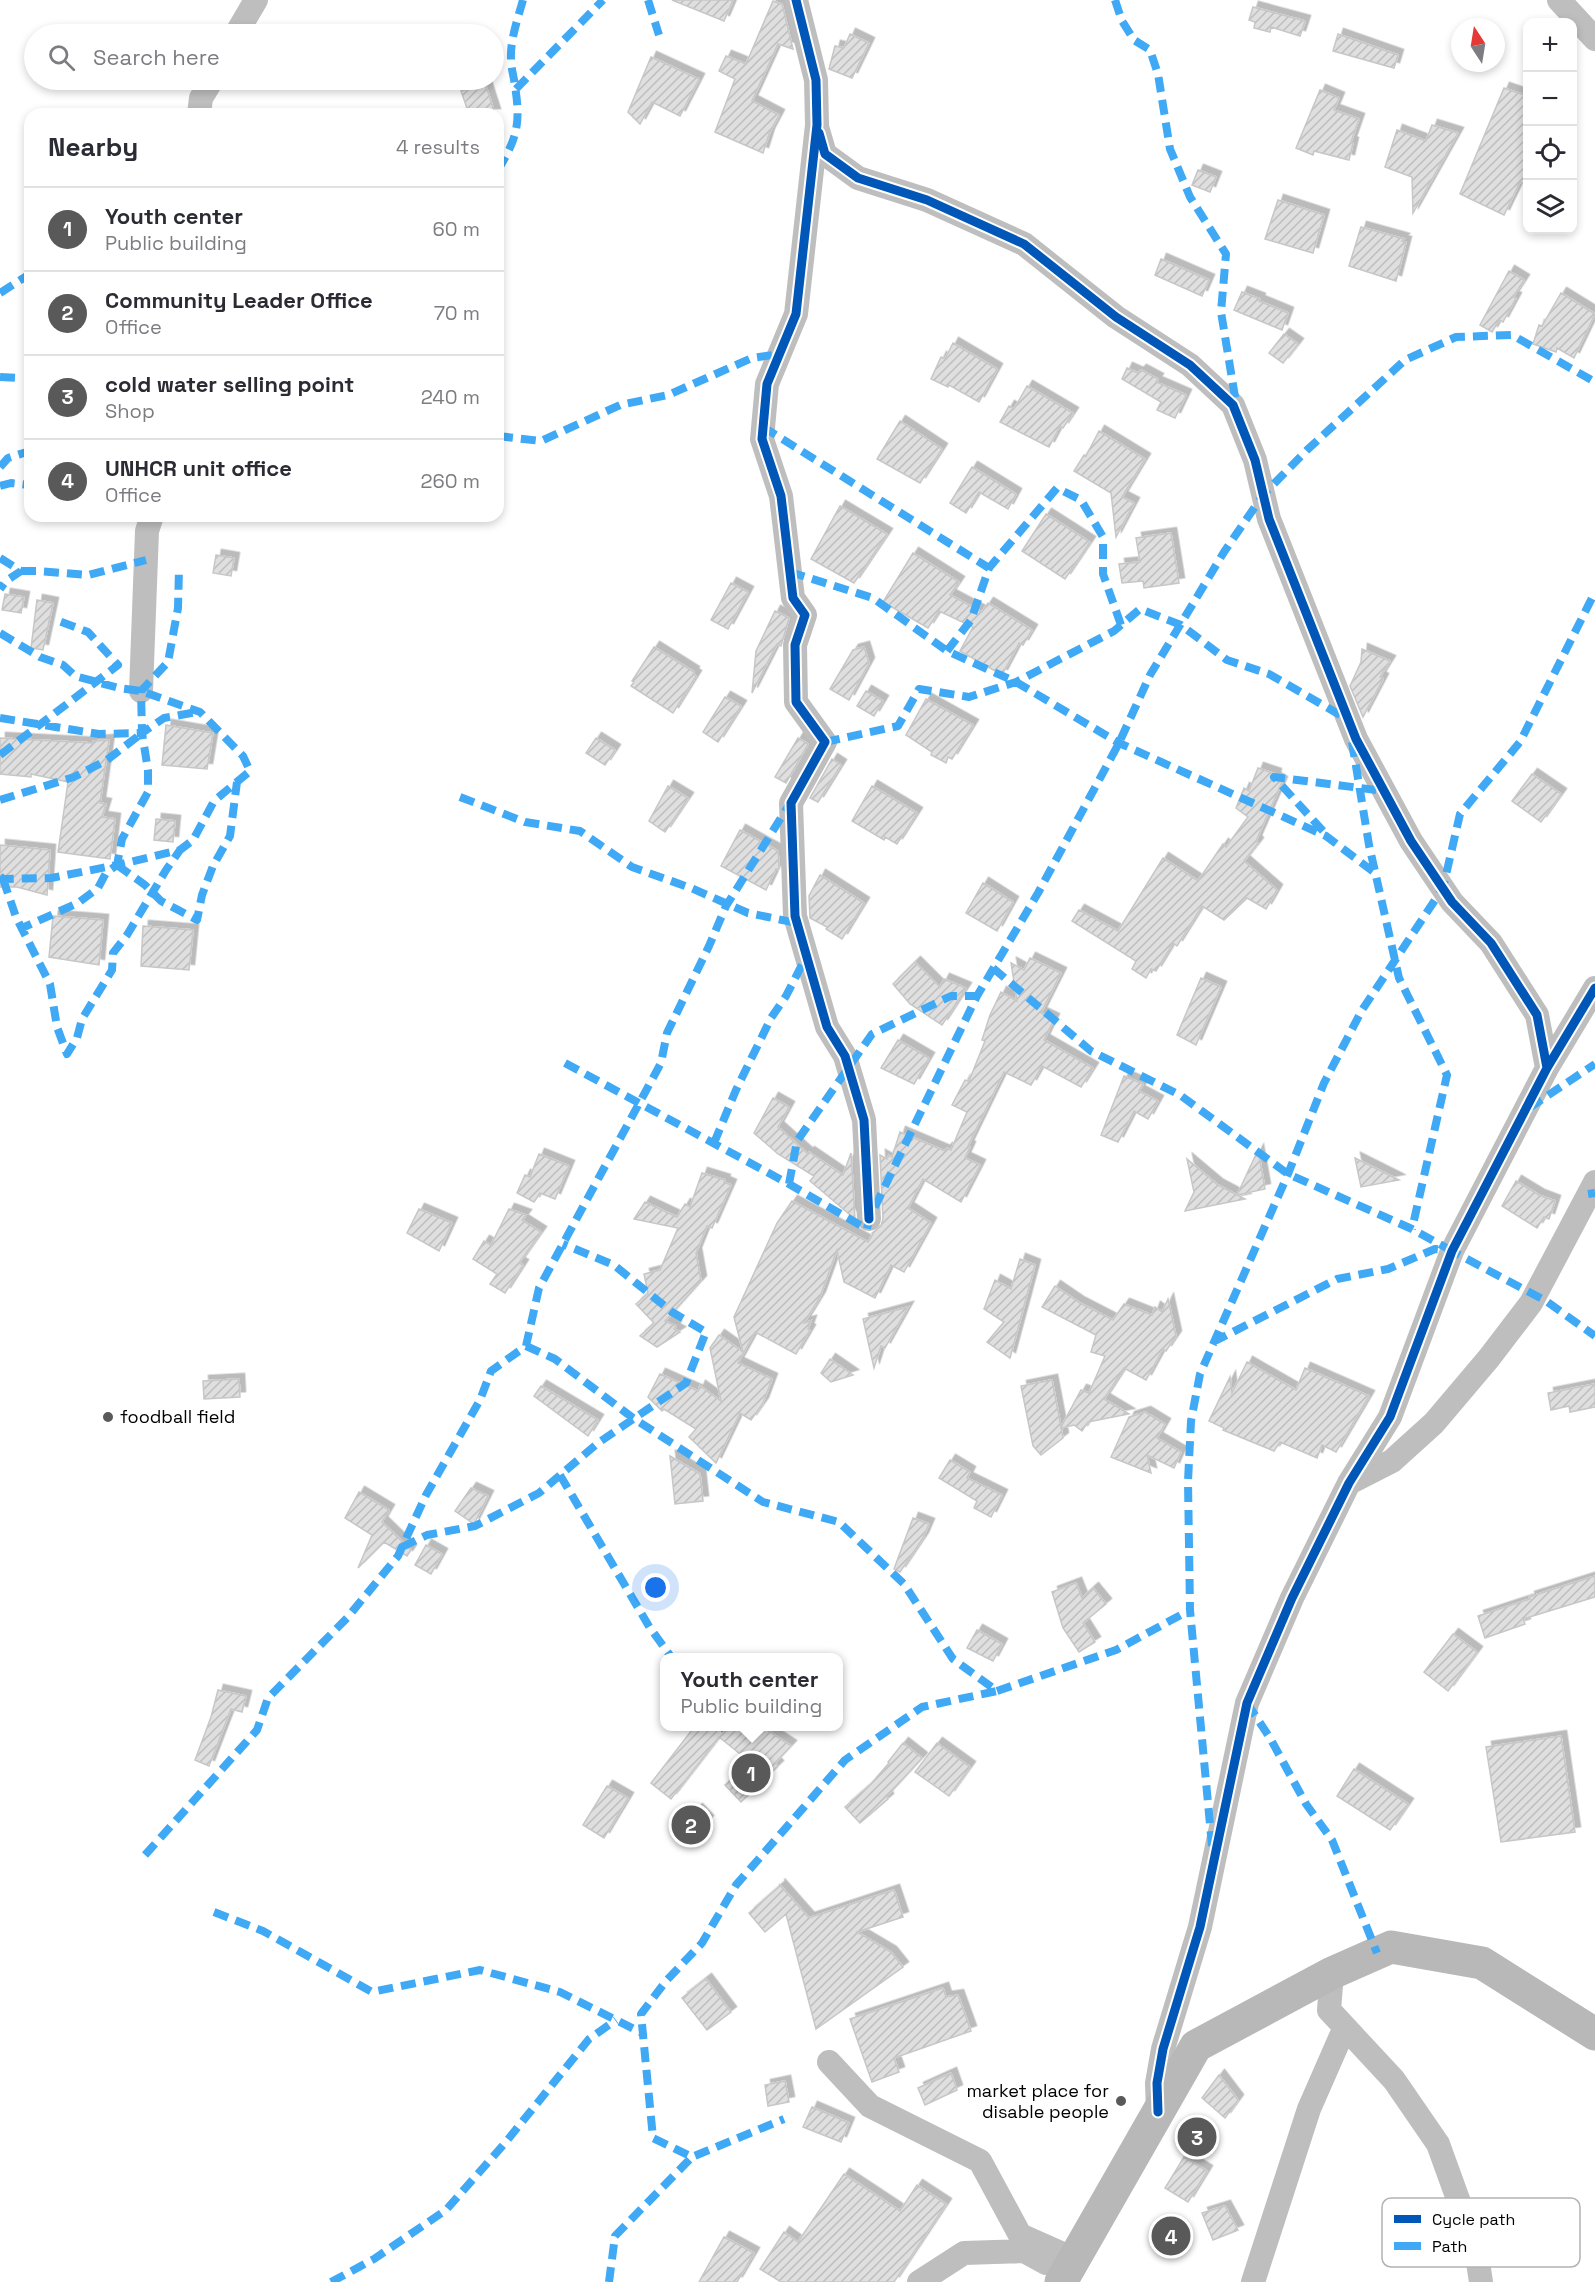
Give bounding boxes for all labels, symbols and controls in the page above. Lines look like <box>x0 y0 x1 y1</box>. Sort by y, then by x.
north arrow <box>1451 18 1505 72</box>
map controls <box>1523 18 1577 234</box>
button: + <box>1523 18 1577 72</box>
search box <box>24 24 504 90</box>
icon: search <box>45 41 78 74</box>
text: Search here <box>93 43 220 71</box>
button: − <box>1523 72 1577 126</box>
button: locate <box>1523 126 1577 180</box>
text: Nearby <box>48 130 138 164</box>
text: 4 results <box>396 134 480 160</box>
button: layers <box>1523 180 1577 234</box>
text: Youth center <box>105 202 243 230</box>
text: 1 <box>63 216 72 242</box>
text: 60 m <box>433 216 480 242</box>
text: Public building <box>105 230 247 256</box>
text: Community Leader Office <box>105 286 373 314</box>
text: 2 <box>62 300 73 326</box>
text: 70 m <box>434 300 480 326</box>
text: Office <box>105 314 162 340</box>
text: cold water selling point <box>105 370 354 398</box>
text: 3 <box>61 384 74 410</box>
text: 240 m <box>421 384 480 410</box>
text: Shop <box>105 398 155 424</box>
text: UNHCR unit office <box>105 454 292 482</box>
text: 4 <box>61 468 74 494</box>
text: 260 m <box>421 468 480 494</box>
text: Office <box>105 482 162 508</box>
place label: foodball field <box>120 1405 235 1428</box>
marker: foodball field <box>101 1410 115 1424</box>
your location <box>641 1573 670 1602</box>
popup <box>660 1653 843 1731</box>
text: Youth center <box>681 1665 818 1693</box>
text: Public building <box>681 1693 822 1719</box>
pin: 1 <box>732 1750 771 1796</box>
pin: 2 <box>672 1802 710 1848</box>
place label: market place for disable people <box>966 2079 1109 2123</box>
marker: market place for disable people <box>1114 2094 1128 2108</box>
pin: 3 <box>1178 2114 1216 2160</box>
legend <box>1382 2198 1580 2267</box>
text: Cycle path <box>1432 2209 1515 2230</box>
pin: 4 <box>1152 2214 1190 2258</box>
text: Path <box>1432 2236 1467 2257</box>

